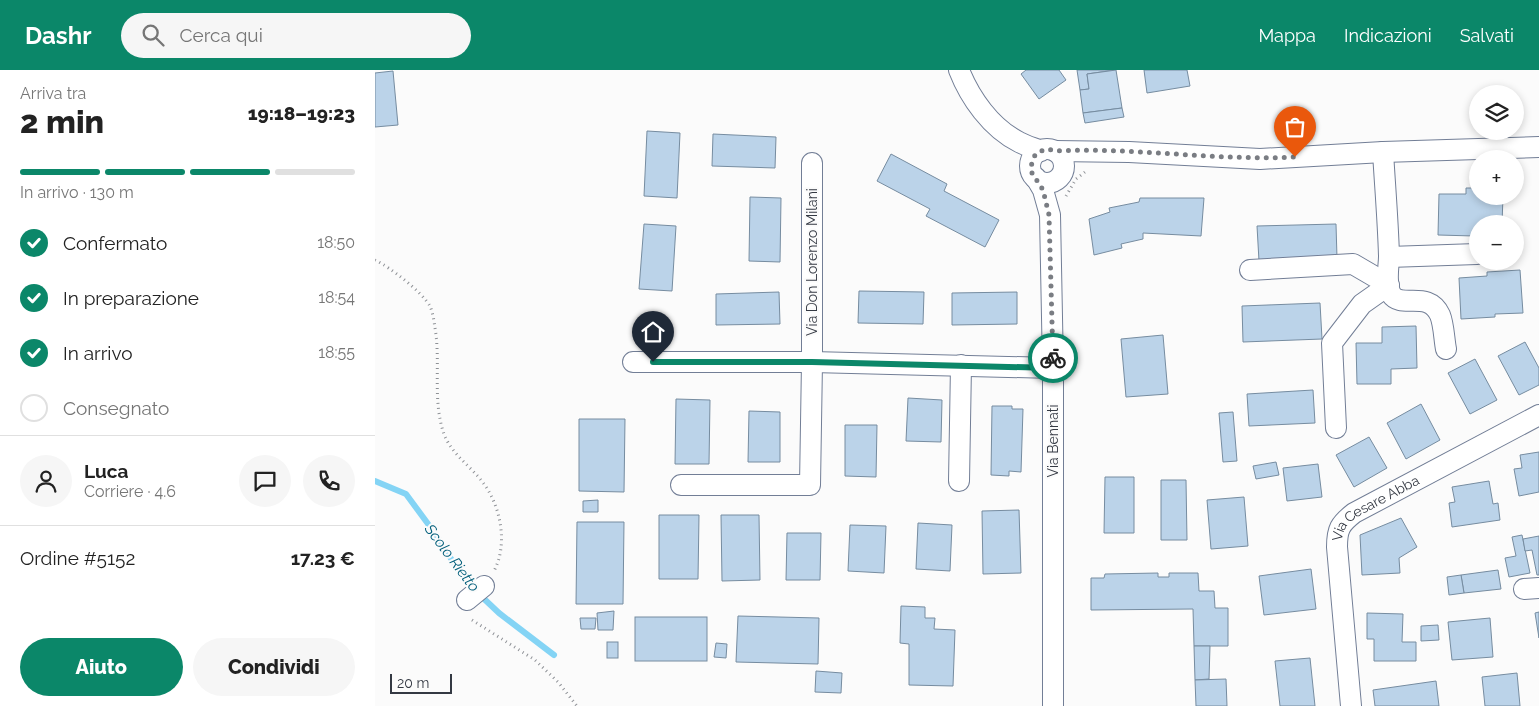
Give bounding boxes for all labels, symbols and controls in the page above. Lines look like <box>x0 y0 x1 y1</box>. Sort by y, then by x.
search box <box>121 13 471 58</box>
text: Dashr <box>25 21 91 50</box>
icon: search <box>139 21 167 49</box>
text: Cerca qui <box>179 24 263 46</box>
text: Mappa <box>1258 25 1316 46</box>
text: Indicazioni <box>1344 25 1432 46</box>
text: Salvati <box>1460 25 1514 46</box>
text: Arriva tra <box>20 84 86 103</box>
map controls <box>1469 85 1524 270</box>
button: layers <box>1469 85 1524 140</box>
text: 19:18–19:23 <box>248 102 355 124</box>
text: 2 min <box>20 103 104 140</box>
pin <box>1274 106 1316 157</box>
icon: bag <box>1281 113 1309 141</box>
button: + <box>1469 150 1524 205</box>
text: In arrivo · 130 m <box>20 183 134 202</box>
street label: Via Don Lorenzo Milani <box>804 188 820 336</box>
button: − <box>1469 215 1524 270</box>
icon: check <box>20 229 48 257</box>
text: Confermato <box>63 232 167 254</box>
text: 18:50 <box>317 233 355 252</box>
icon: check <box>20 284 48 312</box>
text: In preparazione <box>63 287 199 309</box>
text: 18:54 <box>318 288 355 307</box>
pin <box>632 311 674 362</box>
icon: home <box>639 318 667 346</box>
courier <box>1028 333 1078 383</box>
icon: check <box>20 339 48 367</box>
text: In arrivo <box>63 342 133 364</box>
text: 18:55 <box>318 343 355 362</box>
icon: bike <box>1039 344 1067 372</box>
text: Consegnato <box>63 397 169 419</box>
street label: Via Bennati <box>1045 405 1061 477</box>
button: person <box>20 455 72 507</box>
button: chat <box>239 455 291 507</box>
button: phone <box>303 455 355 507</box>
text: Luca <box>84 460 128 482</box>
street label: Via Cesare Abba <box>1329 472 1422 542</box>
text: Corriere · 4.6 <box>84 482 176 501</box>
water label: Scolo Rietto <box>420 520 483 595</box>
text: Ordine #5152 <box>20 547 135 569</box>
text: 17.23 € <box>291 547 355 569</box>
button: Aiuto <box>20 638 183 696</box>
button: Condividi <box>193 638 355 696</box>
scale bar <box>390 671 453 694</box>
text: 20 m <box>397 675 429 691</box>

